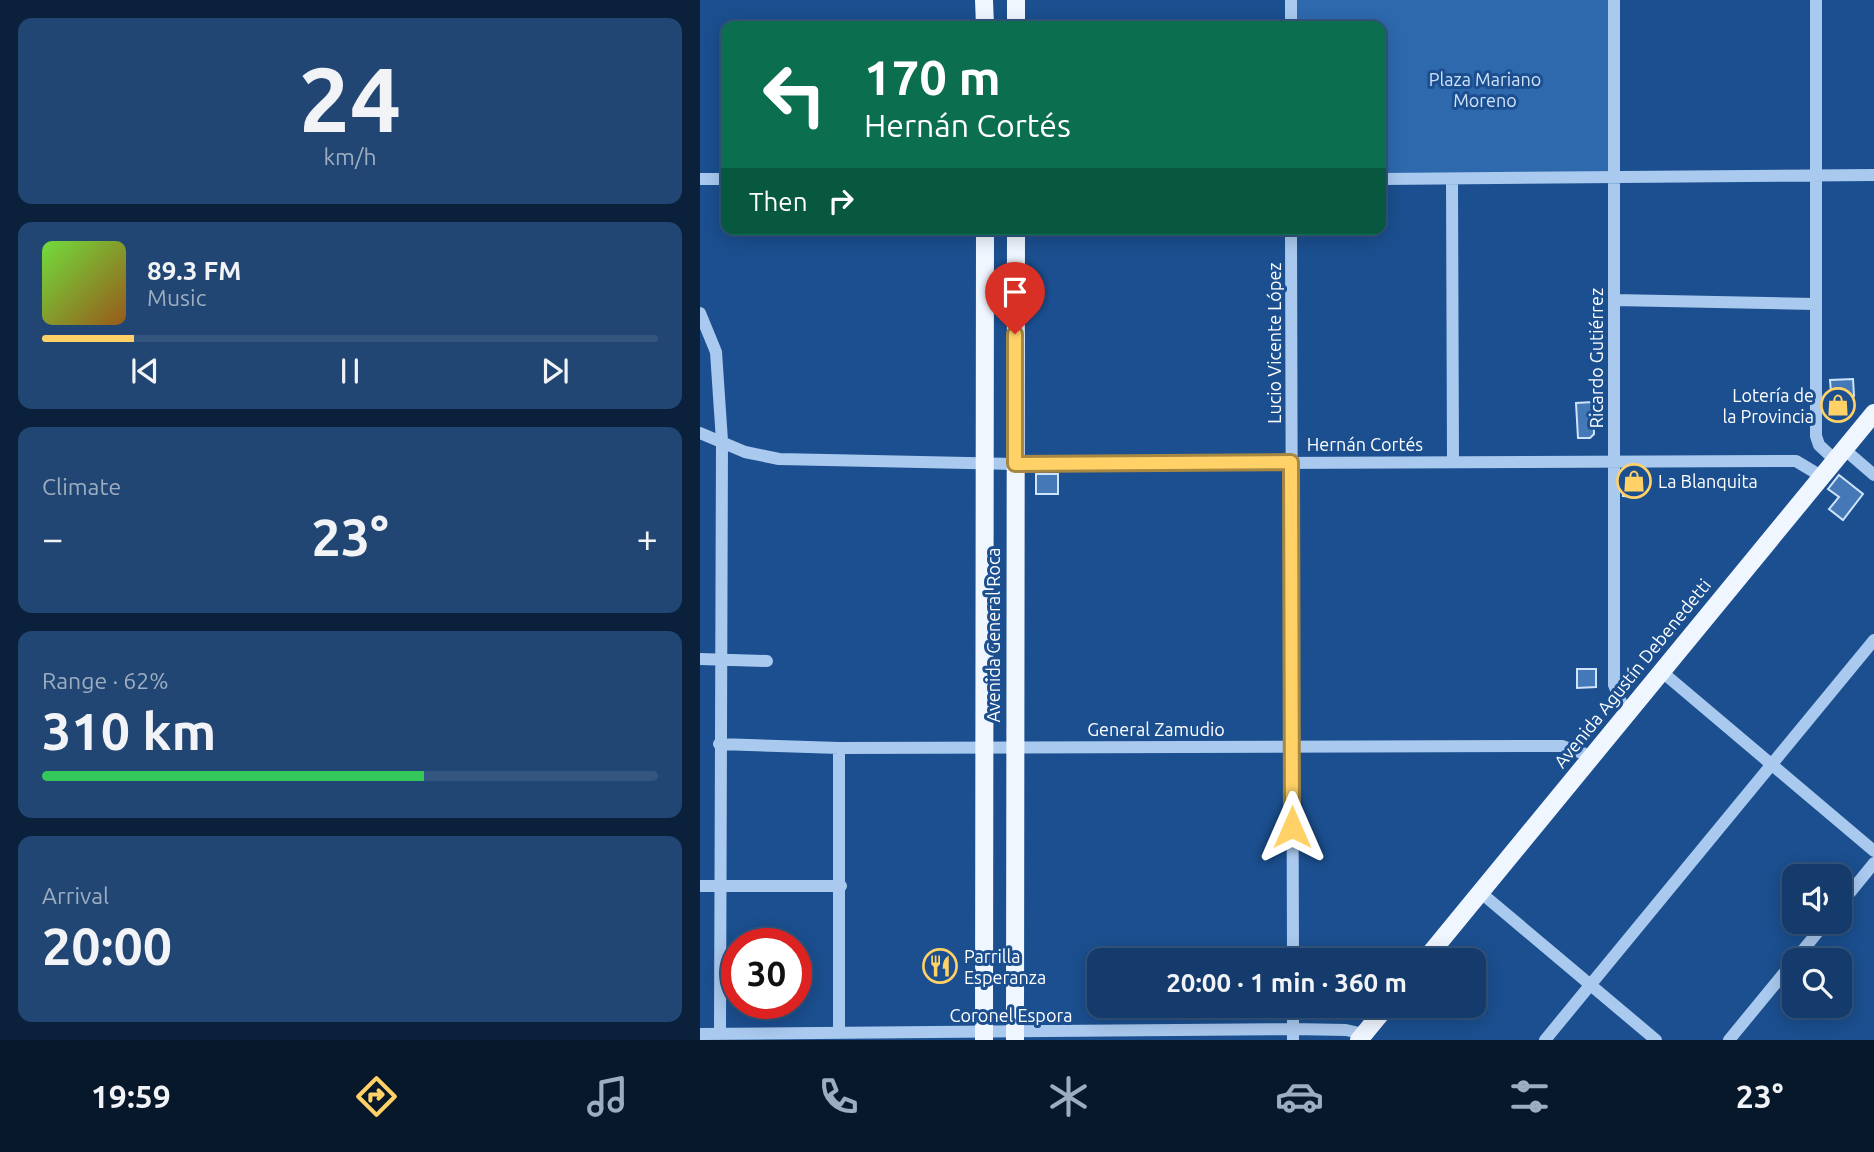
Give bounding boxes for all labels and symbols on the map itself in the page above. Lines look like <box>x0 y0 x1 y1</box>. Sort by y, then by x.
park label: Plaza Mariano Moreno <box>1429 69 1541 110</box>
pin <box>985 262 1045 334</box>
street label: Lucio Vicente López <box>1264 262 1284 424</box>
street label: Ricardo Gutiérrez <box>1586 288 1606 428</box>
place label: Lotería de la Provincia <box>1722 385 1814 426</box>
shop icon: Lotería de la Provincia <box>1819 386 1857 424</box>
street label: Hernán Cortés <box>1307 434 1423 454</box>
shop icon: La Blanquita <box>1615 462 1653 500</box>
place label: La Blanquita <box>1658 471 1758 491</box>
street label: Avenida General Roca <box>983 548 1003 722</box>
street label: Avenida Agustín Debenedetti <box>1550 575 1714 771</box>
street label: General Zamudio <box>1087 719 1225 739</box>
position arrow <box>1255 790 1329 864</box>
speed limit sign: 30 <box>721 928 812 1019</box>
place label: Parrilla Esperanza <box>964 946 1046 987</box>
restaurant icon: Parrilla Esperanza <box>921 947 959 985</box>
street label: Coronel Espora <box>950 1005 1072 1025</box>

